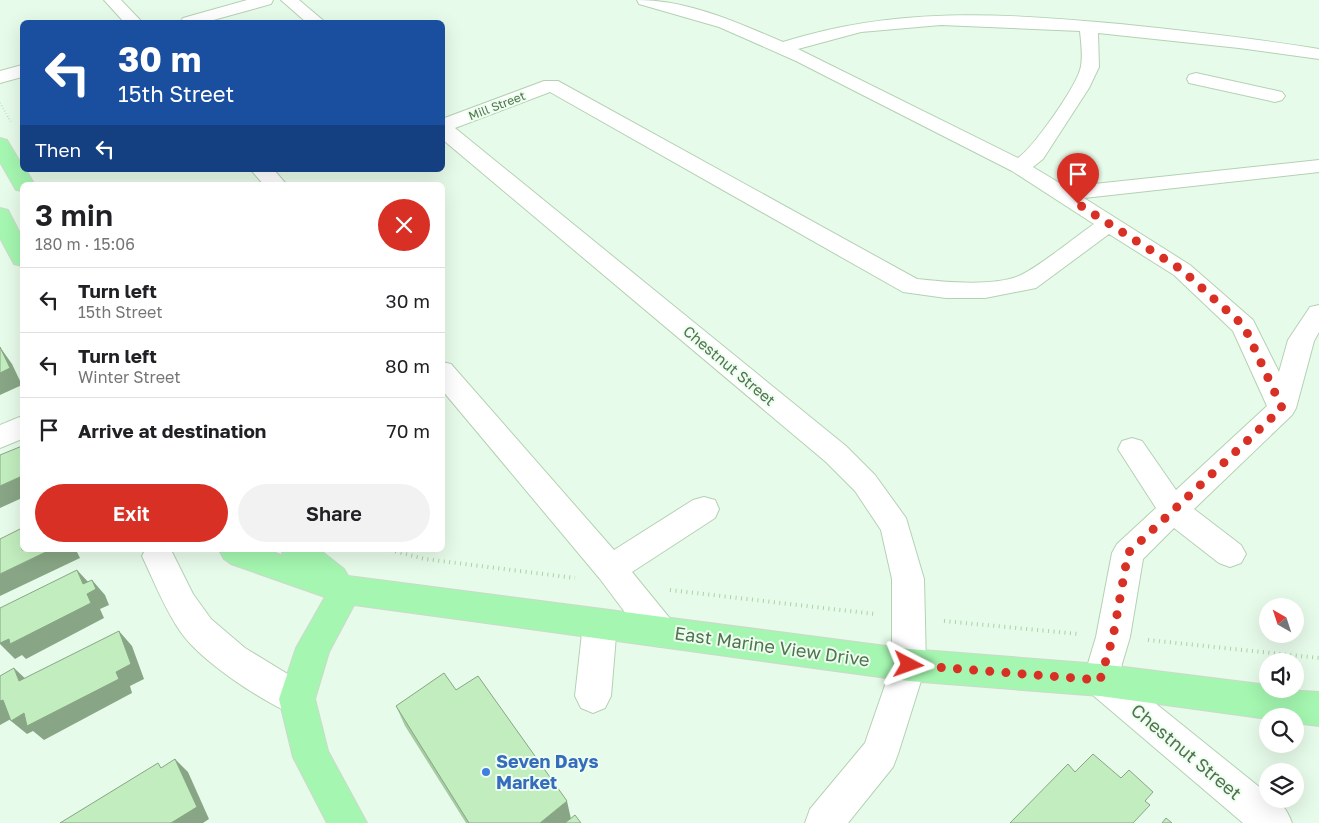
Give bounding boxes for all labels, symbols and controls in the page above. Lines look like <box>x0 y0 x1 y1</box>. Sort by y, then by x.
text: 30 m <box>118 38 201 80</box>
icon: left <box>35 40 100 105</box>
text: 15th Street <box>118 80 234 107</box>
street label: Mill Street <box>466 88 528 123</box>
icon: left <box>91 135 119 163</box>
text: Then <box>35 138 81 161</box>
pin <box>1057 153 1099 204</box>
icon: arrive <box>1064 160 1092 188</box>
text: 3 min <box>35 197 113 233</box>
button: close <box>378 199 430 251</box>
text: 180 m · 15:06 <box>35 234 135 254</box>
text: Turn left <box>78 279 157 302</box>
icon: left <box>35 286 63 314</box>
text: 30 m <box>386 289 430 312</box>
text: 15th Street <box>78 302 163 322</box>
street label: Chestnut Street <box>680 322 779 409</box>
text: Turn left <box>78 344 157 367</box>
icon: left <box>35 351 63 379</box>
text: 80 m <box>385 354 430 377</box>
text: Winter Street <box>78 367 181 387</box>
icon: arrive <box>35 416 63 444</box>
text: Arrive at destination <box>78 419 266 442</box>
text: 70 m <box>387 419 430 442</box>
button: Exit <box>35 484 228 542</box>
button: Share <box>238 484 430 542</box>
north arrow <box>1259 598 1304 642</box>
map controls <box>1259 598 1304 808</box>
street label: East Marine View Drive <box>673 621 871 671</box>
position arrow <box>882 638 934 690</box>
button: sound <box>1259 653 1304 698</box>
street label: Chestnut Street <box>1127 699 1246 804</box>
button: search <box>1259 708 1304 753</box>
place label: Seven Days Market <box>496 750 599 793</box>
button: layers <box>1259 763 1304 808</box>
marker: Seven Days Market <box>480 766 492 778</box>

